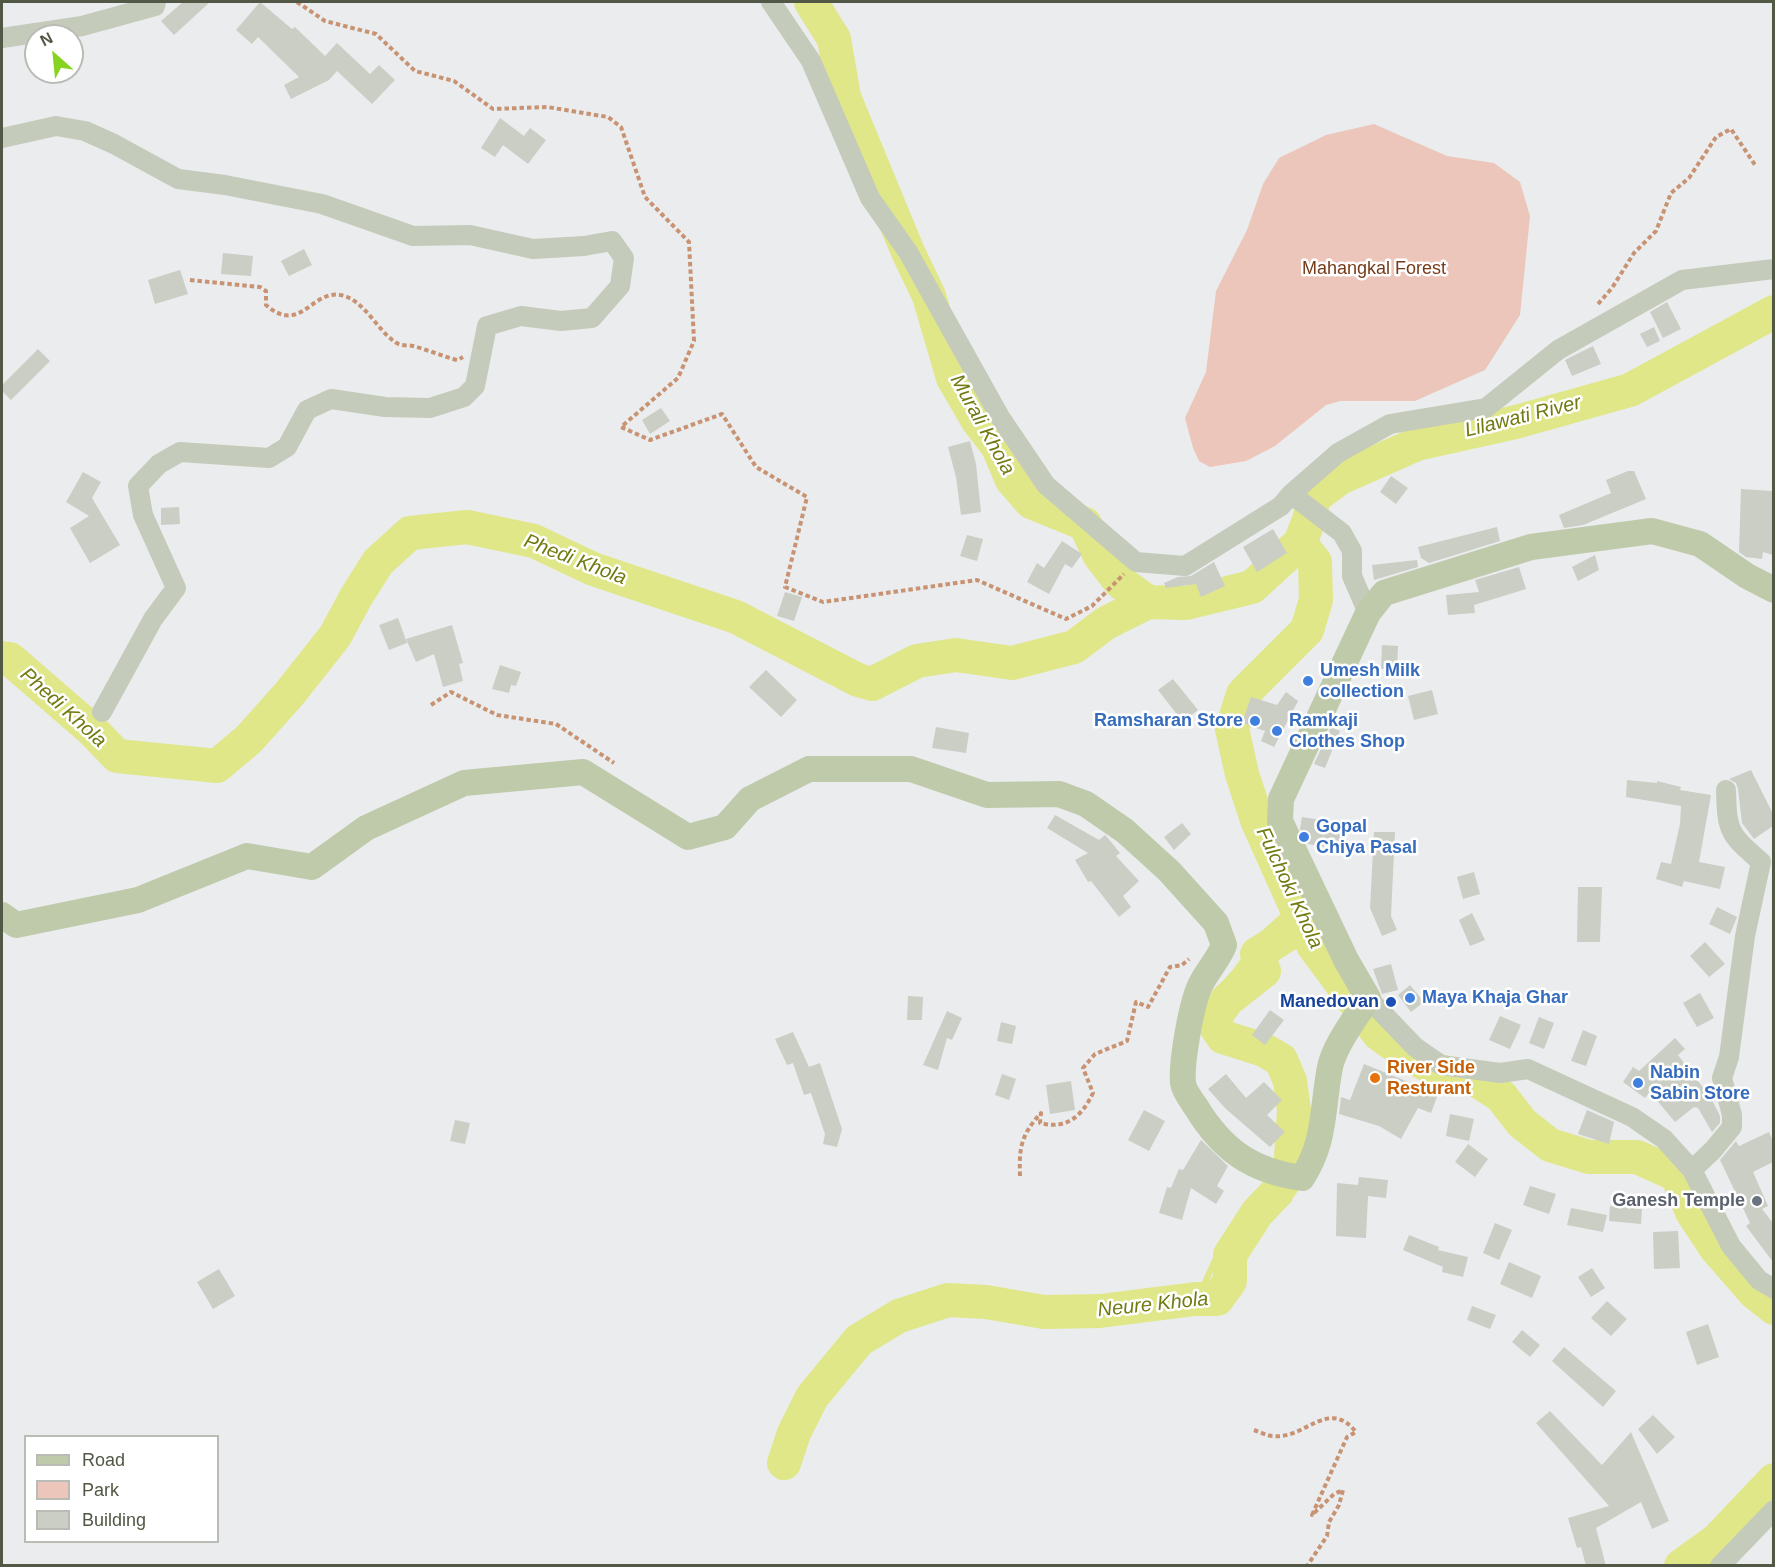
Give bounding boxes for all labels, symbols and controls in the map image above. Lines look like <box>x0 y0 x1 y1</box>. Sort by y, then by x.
north arrow <box>24 24 84 84</box>
text: N <box>37 29 56 49</box>
park label: Mahangkal Forest <box>1302 258 1446 280</box>
water label: Murali Khola <box>945 371 1019 479</box>
water label: Lilawati River <box>1462 391 1584 443</box>
water label: Phedi Khola <box>520 529 630 591</box>
place label: Umesh Milk collection <box>1320 660 1420 702</box>
water label: Phedi Khola <box>15 663 111 753</box>
marker: Umesh Milk collection <box>1301 674 1315 688</box>
place label: Ramsharan Store <box>1094 710 1243 732</box>
place label: Ramkaji Clothes Shop <box>1289 710 1405 752</box>
marker: Ramsharan Store <box>1248 714 1262 728</box>
marker: Ramkaji Clothes Shop <box>1270 724 1284 738</box>
place label: Gopal Chiya Pasal <box>1316 816 1417 858</box>
water label: Fulchoki Khola <box>1250 823 1328 953</box>
marker: Gopal Chiya Pasal <box>1297 830 1311 844</box>
place label: Maya Khaja Ghar <box>1422 987 1568 1009</box>
place label: Manedovan <box>1280 991 1379 1013</box>
marker: Maya Khaja Ghar <box>1403 991 1417 1005</box>
marker: Manedovan <box>1384 995 1398 1009</box>
place label: River Side Resturant <box>1387 1057 1475 1100</box>
place label: Nabin Sabin Store <box>1650 1062 1750 1104</box>
marker: River Side Resturant <box>1368 1071 1382 1085</box>
marker: Nabin Sabin Store <box>1631 1076 1645 1090</box>
place label: Ganesh Temple <box>1612 1190 1745 1212</box>
marker: Ganesh Temple <box>1750 1194 1764 1208</box>
water label: Neure Khola <box>1096 1287 1210 1323</box>
legend <box>24 1435 219 1543</box>
text: Road <box>82 1450 125 1470</box>
text: Park <box>82 1480 119 1500</box>
text: Building <box>82 1510 146 1530</box>

